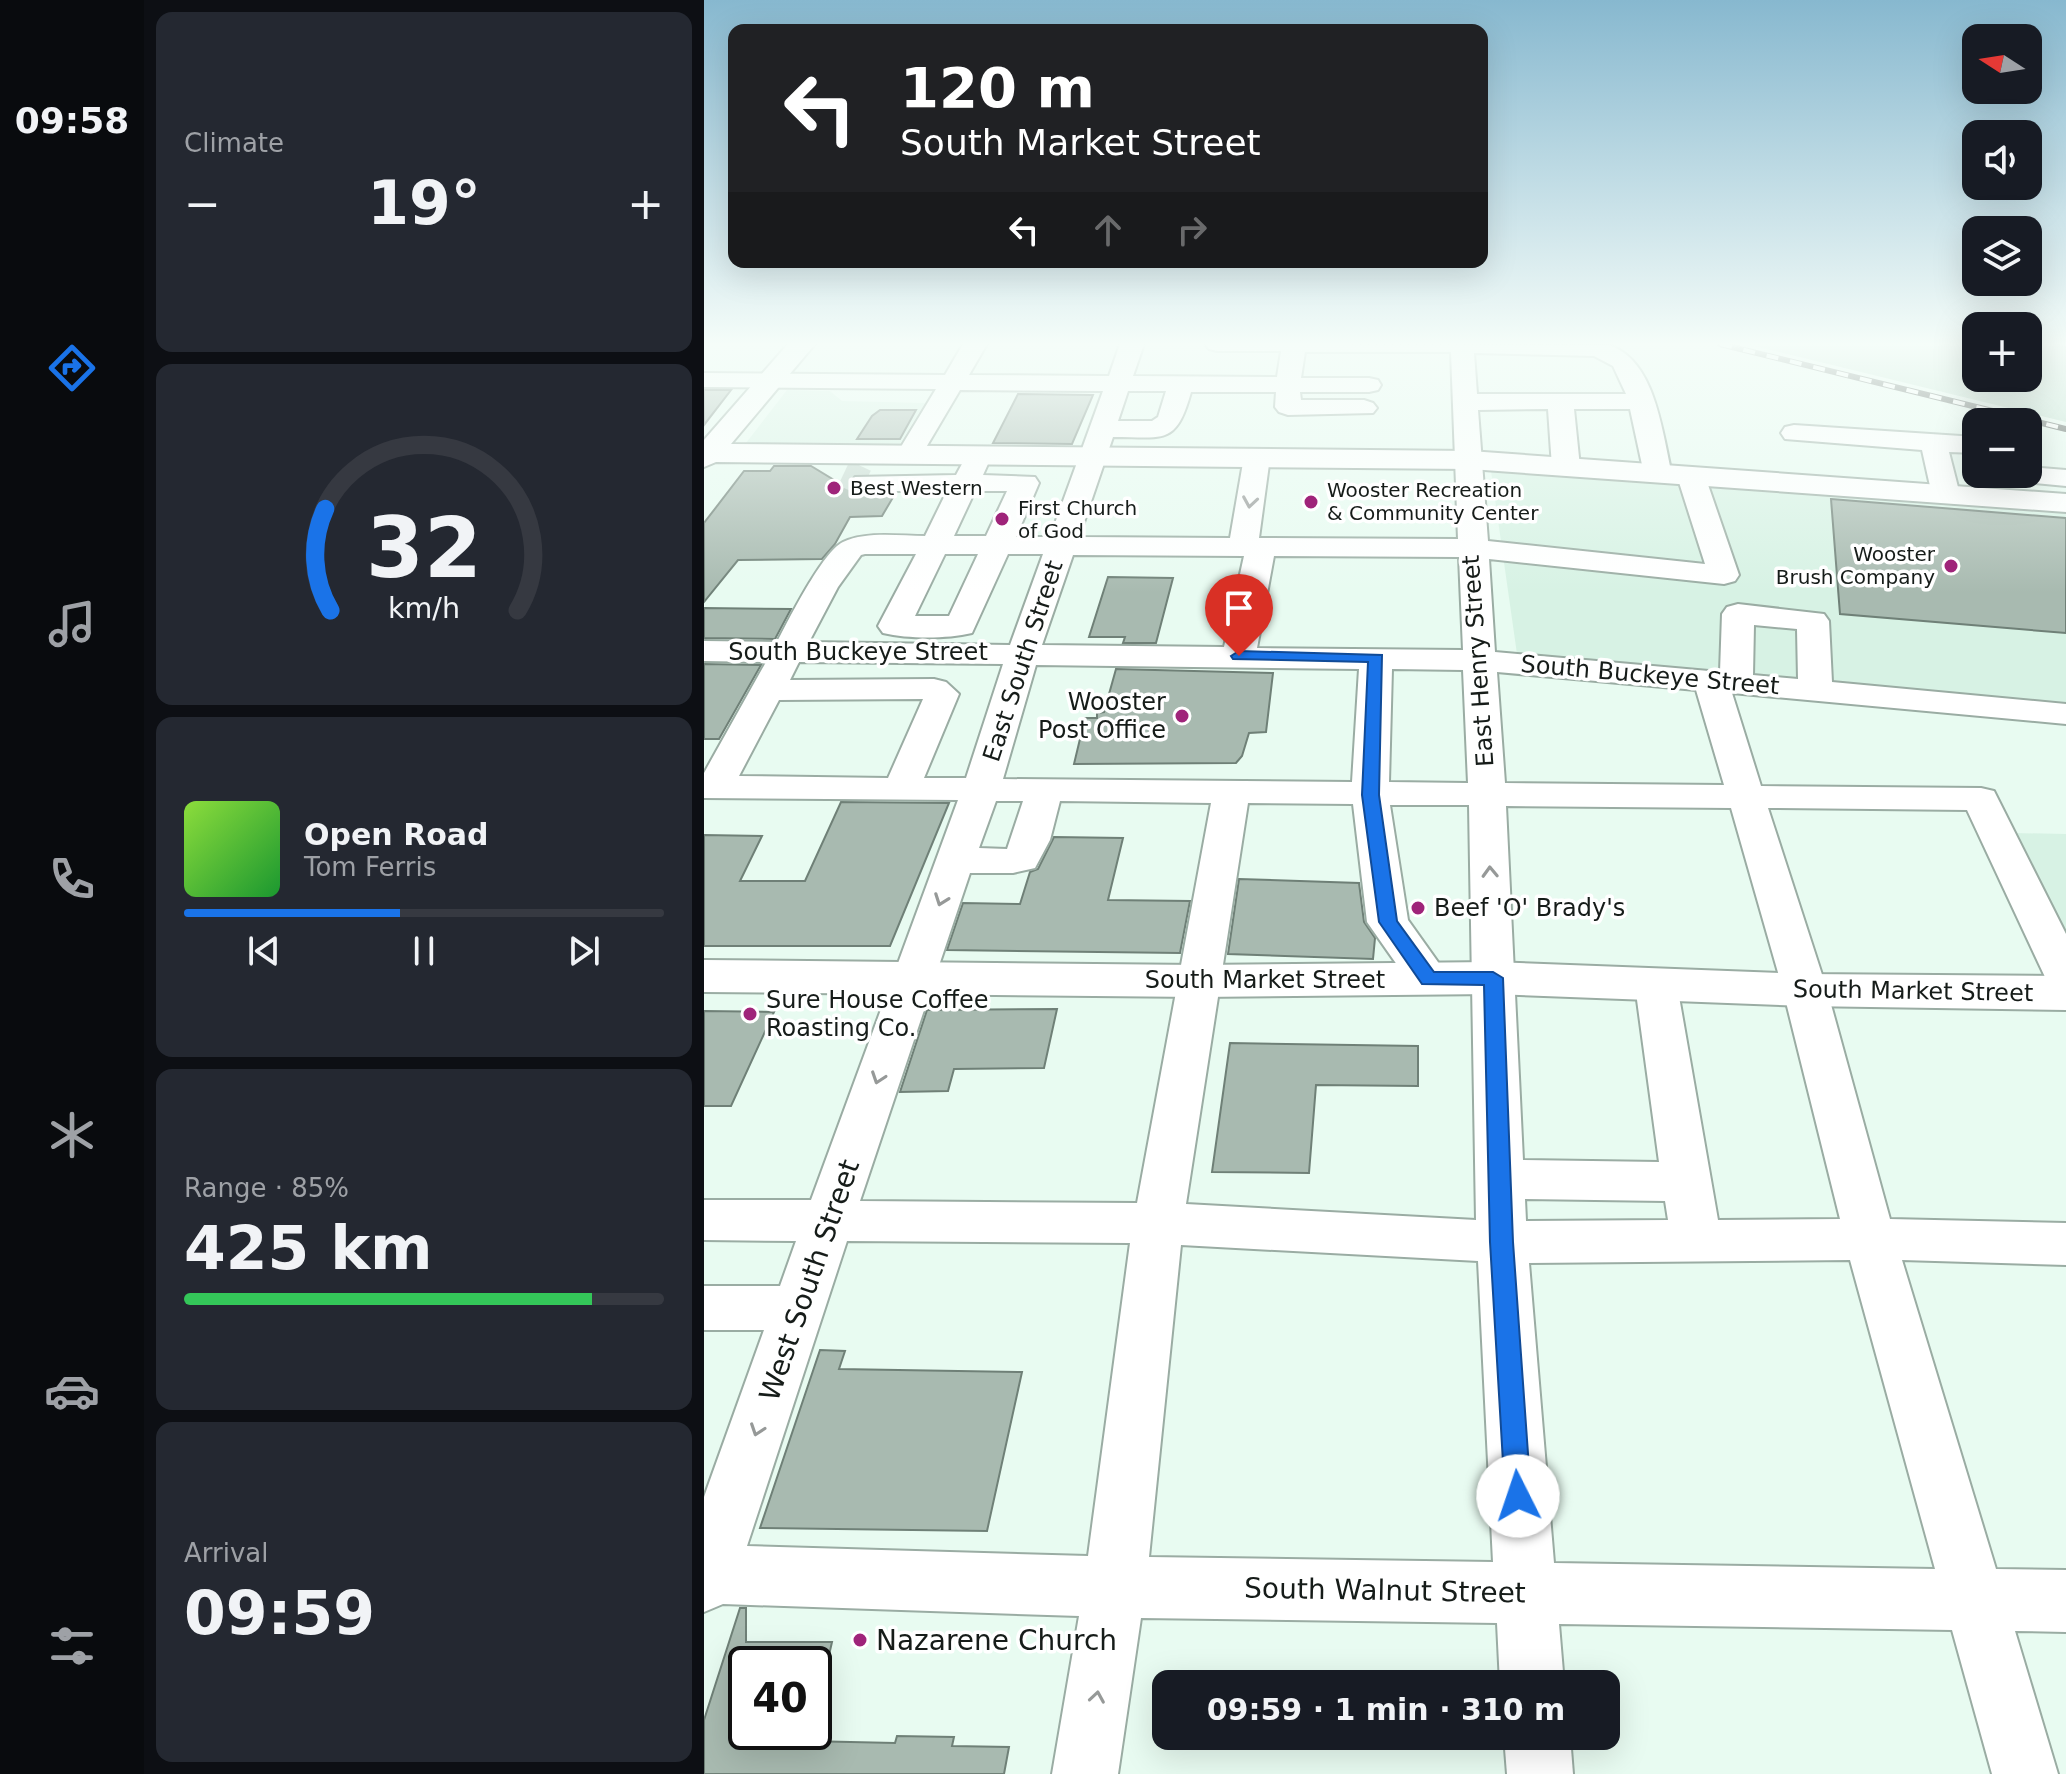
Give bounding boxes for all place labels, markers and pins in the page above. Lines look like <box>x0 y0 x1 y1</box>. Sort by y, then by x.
place label: Best Western <box>850 476 983 500</box>
place label: Wooster Recreation & Community Center <box>1327 478 1539 525</box>
marker: Best Western <box>825 479 843 497</box>
marker: Wooster Recreation & Community Center <box>1302 493 1320 511</box>
place label: First Church of God <box>1018 496 1137 543</box>
marker: First Church of God <box>993 510 1011 528</box>
place label: Wooster Brush Company <box>1776 542 1936 589</box>
marker: Wooster Brush Company <box>1942 557 1960 575</box>
pin <box>1205 574 1273 656</box>
place label: Wooster Post Office <box>1038 688 1166 744</box>
marker: Wooster Post Office <box>1173 707 1191 725</box>
place label: Beef 'O' Brady's <box>1434 894 1625 922</box>
marker: Beef 'O' Brady's <box>1409 899 1427 917</box>
place label: Sure House Coffee Roasting Co. <box>766 986 989 1042</box>
marker: Sure House Coffee Roasting Co. <box>741 1005 759 1023</box>
place label: Nazarene Church <box>876 1624 1117 1657</box>
marker: Nazarene Church <box>851 1631 869 1649</box>

